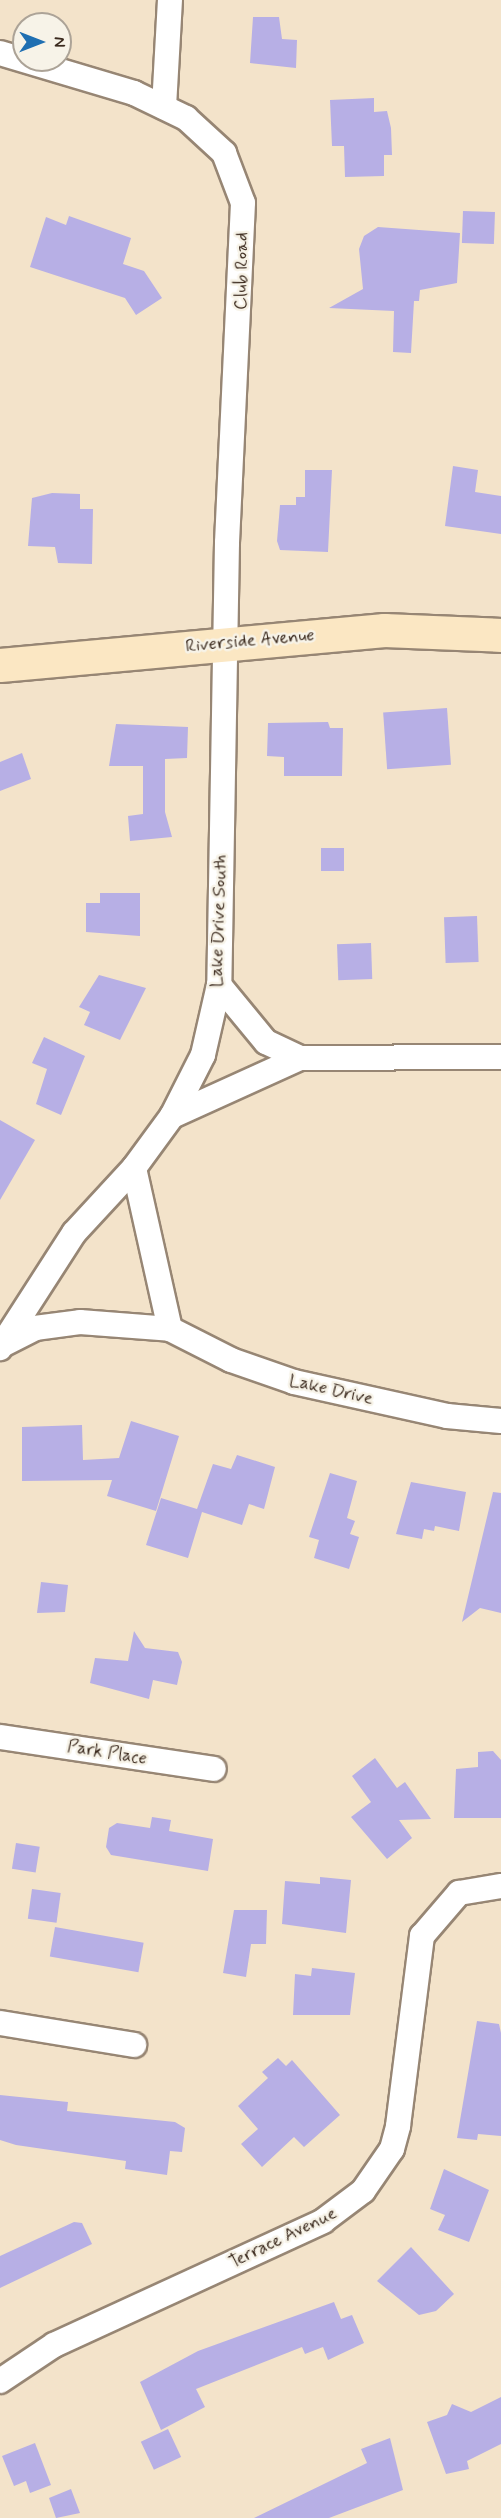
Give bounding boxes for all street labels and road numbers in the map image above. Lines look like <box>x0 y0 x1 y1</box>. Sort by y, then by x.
street label: Club Road <box>231 233 253 309</box>
street label: Riverside Avenue <box>184 625 316 657</box>
street label: Lake Drive South <box>206 857 232 985</box>
street label: Lake Drive <box>288 1370 374 1410</box>
street label: Park Place <box>66 1736 148 1770</box>
street label: Terrace Avenue <box>226 2203 340 2273</box>

